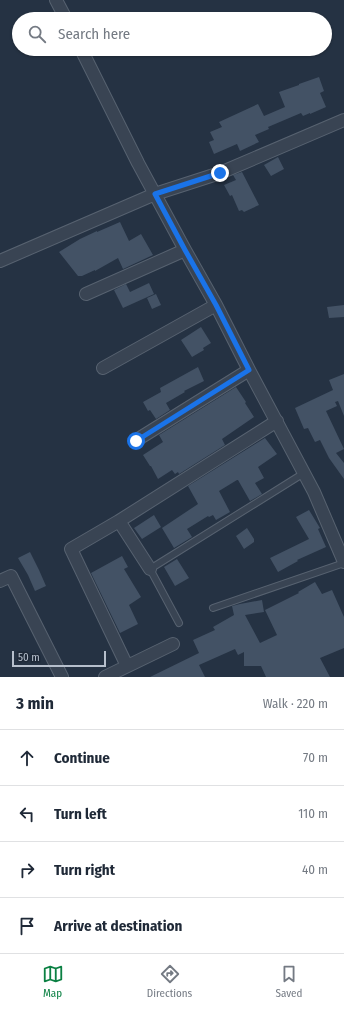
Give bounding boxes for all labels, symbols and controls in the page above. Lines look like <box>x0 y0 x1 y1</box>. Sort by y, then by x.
search box <box>12 12 332 56</box>
icon: search <box>26 23 48 45</box>
text: Search here <box>58 25 130 43</box>
route end <box>211 164 229 182</box>
route start <box>127 432 145 450</box>
scale bar <box>12 649 106 668</box>
text: 50 m <box>18 651 40 664</box>
text: 3 min <box>16 693 54 714</box>
text: Walk · 220 m <box>263 696 328 711</box>
icon: ahead <box>16 747 38 769</box>
text: Continue <box>54 749 110 767</box>
text: 70 m <box>303 750 328 765</box>
icon: left <box>16 803 38 825</box>
text: Turn left <box>54 805 107 823</box>
text: 110 m <box>298 806 328 821</box>
icon: right <box>16 859 38 881</box>
text: Turn right <box>54 861 115 879</box>
text: 40 m <box>302 862 328 877</box>
icon: arrive <box>16 915 38 937</box>
text: Arrive at destination <box>54 917 182 935</box>
tab: Map <box>42 963 64 1000</box>
tab: Directions <box>147 963 192 1000</box>
tab: Saved <box>276 963 302 1000</box>

